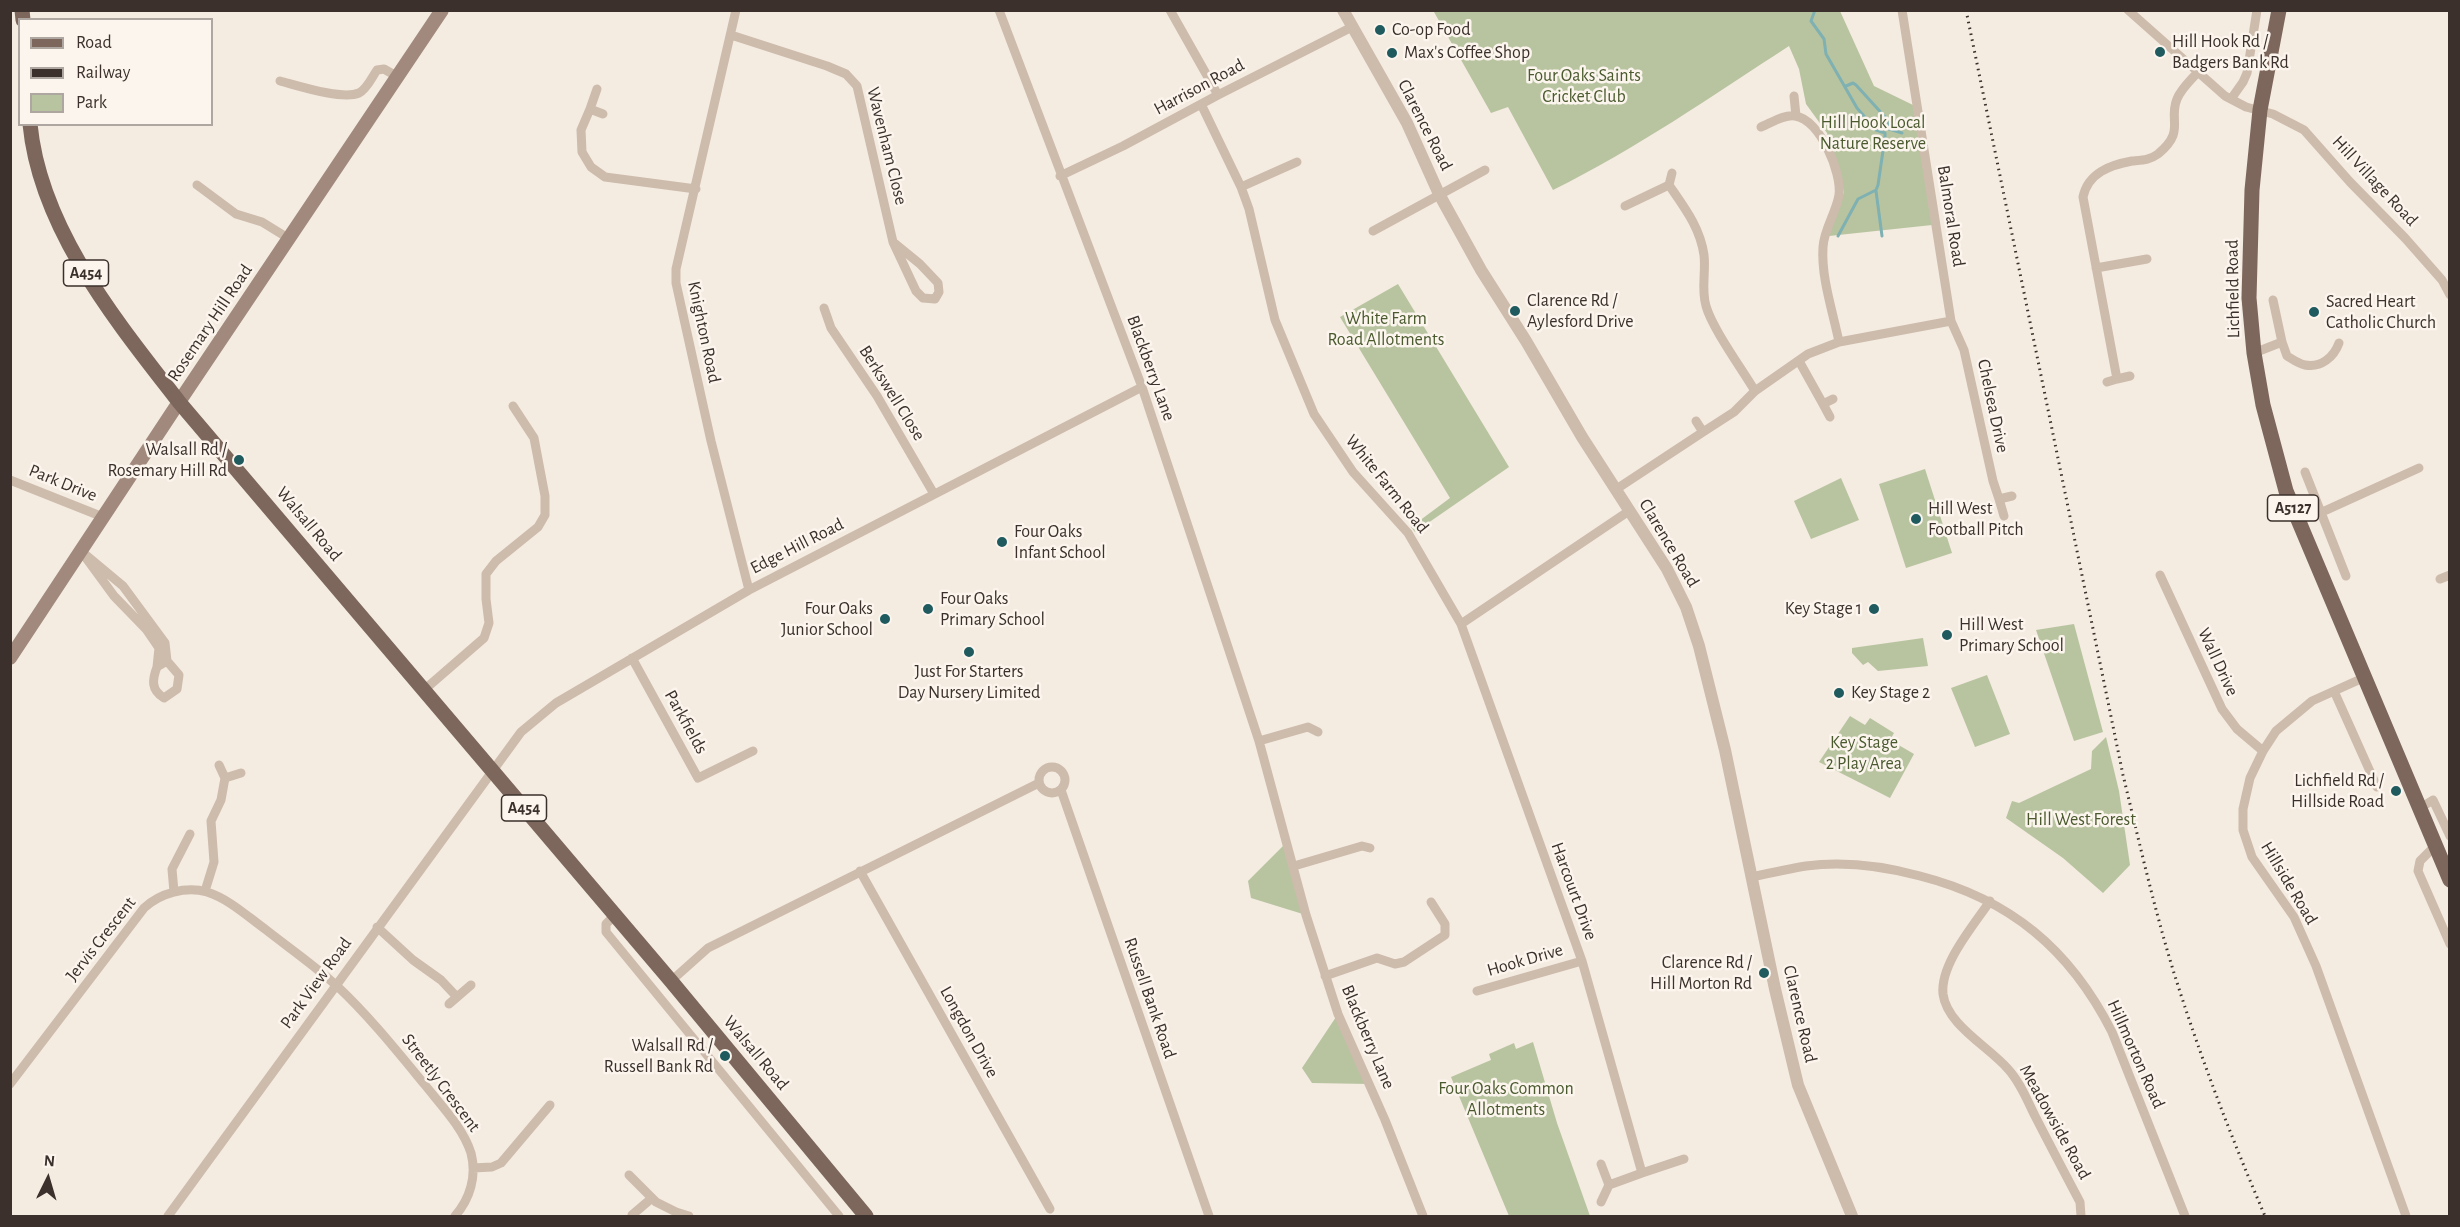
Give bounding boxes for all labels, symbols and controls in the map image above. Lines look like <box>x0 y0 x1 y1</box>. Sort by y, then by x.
legend <box>18 18 213 126</box>
place label: Co-op Food <box>1392 19 1470 41</box>
marker: Co-op Food <box>1373 23 1387 37</box>
place label: Hill Hook Rd / Badgers Bank Rd <box>2172 31 2289 74</box>
text: Road <box>76 34 112 52</box>
place label: Max's Coffee Shop <box>1404 42 1530 64</box>
marker: Hill Hook Rd / Badgers Bank Rd <box>2153 45 2167 59</box>
marker: Max's Coffee Shop <box>1385 46 1399 60</box>
street label: Harrison Road <box>1150 54 1248 120</box>
text: Railway <box>76 64 130 82</box>
park label: Four Oaks Saints Cricket Club <box>1527 65 1641 107</box>
street label: Clarence Road <box>1393 76 1457 174</box>
street label: Wavenham Close <box>862 85 912 207</box>
text: Park <box>76 94 107 112</box>
park label: Hill Hook Local Nature Reserve <box>1820 112 1926 154</box>
street label: Hill Village Road <box>2328 131 2422 231</box>
street label: Balmoral Road <box>1932 164 1970 268</box>
street label: Lichfield Road <box>2221 239 2245 339</box>
road number: A454 <box>64 260 109 286</box>
street label: Rosemary Hill Road <box>163 260 257 386</box>
street label: Knighton Road <box>683 279 725 385</box>
place label: Clarence Rd / Aylesford Drive <box>1527 290 1633 332</box>
place label: Sacred Heart Catholic Church <box>2326 291 2436 334</box>
marker: Clarence Rd / Aylesford Drive <box>1508 304 1522 318</box>
marker: Sacred Heart Catholic Church <box>2307 305 2321 319</box>
park label: White Farm Road Allotments <box>1327 308 1445 350</box>
street label: Blackberry Lane <box>1122 312 1180 424</box>
street label: Berkswell Close <box>854 341 930 445</box>
street label: Chelsea Drive <box>1973 357 2013 455</box>
street label: White Farm Road <box>1341 430 1433 538</box>
place label: Walsall Rd / Rosemary Hill Rd <box>107 439 227 482</box>
marker: Walsall Rd / Rosemary Hill Rd <box>232 453 246 467</box>
street label: Park Drive <box>26 460 100 506</box>
street label: Walsall Road <box>272 482 346 566</box>
street label: Clarence Road <box>1634 495 1704 591</box>
road number: A5127 <box>2268 495 2318 521</box>
place label: Hill West Football Pitch <box>1928 498 2024 540</box>
marker: Hill West Football Pitch <box>1909 512 1923 526</box>
street label: Edge Hill Road <box>747 513 847 579</box>
place label: Four Oaks Infant School <box>1014 521 1106 564</box>
marker: Four Oaks Infant School <box>995 535 1009 549</box>
place label: Four Oaks Primary School <box>940 588 1045 630</box>
place label: Four Oaks Junior School <box>781 598 873 640</box>
place label: Key Stage 1 <box>1785 598 1862 620</box>
marker: Four Oaks Primary School <box>921 602 935 616</box>
marker: Key Stage 1 <box>1867 602 1881 616</box>
marker: Four Oaks Junior School <box>878 612 892 626</box>
place label: Hill West Primary School <box>1959 614 2064 656</box>
street label: Wall Drive <box>2193 624 2243 700</box>
marker: Hill West Primary School <box>1940 628 1954 642</box>
marker: Just For Starters Day Nursery Limited <box>962 645 976 659</box>
place label: Just For Starters Day Nursery Limited <box>898 661 1040 704</box>
place label: Key Stage 2 <box>1851 682 1930 704</box>
street label: Parkfields <box>660 686 712 758</box>
marker: Key Stage 2 <box>1832 686 1846 700</box>
park label: Key Stage 2 Play Area <box>1826 732 1902 774</box>
place label: Lichfield Rd / Hillside Road <box>2291 770 2384 812</box>
marker: Lichfield Rd / Hillside Road <box>2389 784 2403 798</box>
road number: A454 <box>502 795 546 821</box>
park label: Hill West Forest <box>2026 809 2136 831</box>
street label: Hillside Road <box>2256 838 2322 928</box>
street label: Harcourt Drive <box>1546 839 1602 943</box>
street label: Jervis Crescent <box>61 892 141 986</box>
street label: Park View Road <box>276 933 356 1033</box>
street label: Russell Bank Road <box>1119 935 1181 1061</box>
street label: Hook Drive <box>1484 939 1566 981</box>
place label: Clarence Rd / Hill Morton Rd <box>1650 952 1752 994</box>
street label: Clarence Road <box>1778 963 1822 1065</box>
marker: Clarence Rd / Hill Morton Rd <box>1757 966 1771 980</box>
street label: Longdon Drive <box>935 982 1003 1082</box>
street label: Blackberry Lane <box>1336 982 1400 1092</box>
street label: Hillmorton Road <box>2102 996 2170 1112</box>
street label: Walsall Road <box>719 1011 793 1095</box>
street label: Streetly Crescent <box>397 1030 485 1136</box>
place label: Walsall Rd / Russell Bank Rd <box>604 1035 713 1078</box>
marker: Walsall Rd / Russell Bank Rd <box>718 1049 732 1063</box>
street label: Meadowside Road <box>2015 1061 2095 1183</box>
park label: Four Oaks Common Allotments <box>1438 1078 1574 1120</box>
north arrow <box>18 1149 78 1209</box>
text: N <box>43 1153 56 1170</box>

